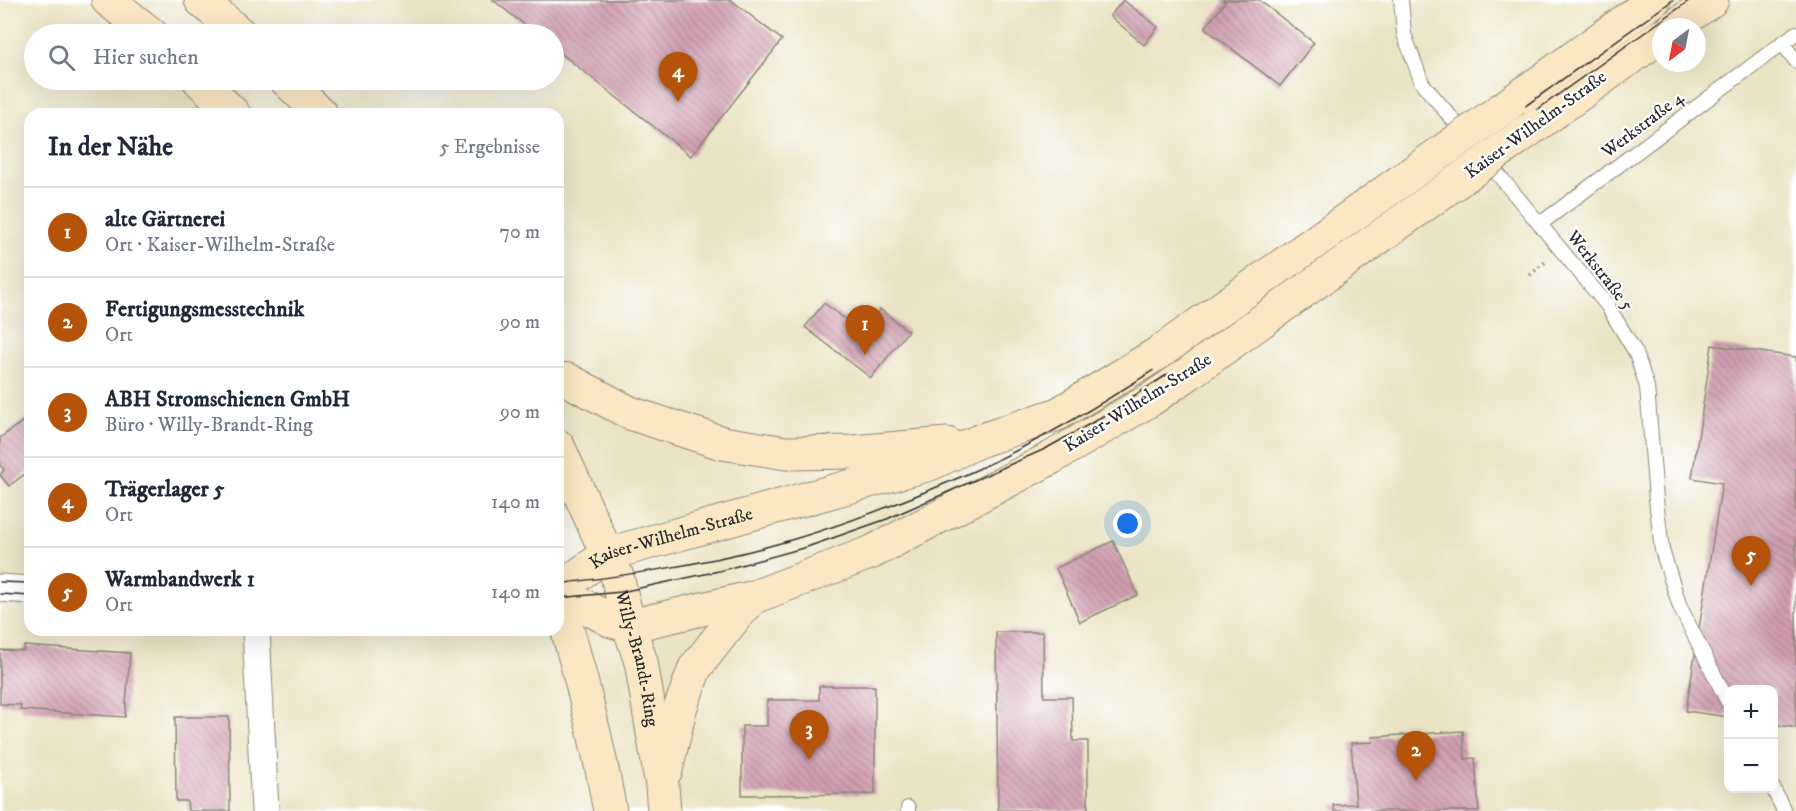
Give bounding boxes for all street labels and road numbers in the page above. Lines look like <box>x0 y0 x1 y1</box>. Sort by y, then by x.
street label: Kaiser-Wilhelm-Straße <box>1461 66 1611 184</box>
street label: Werkstraße 4 <box>1597 87 1689 164</box>
street label: Werkstraße 5 <box>1561 226 1638 316</box>
street label: Kaiser-Wilhelm-Straße <box>1060 349 1216 457</box>
street label: Kaiser-Wilhelm-Straße <box>585 503 755 574</box>
street label: Willy-Brandt-Ring <box>610 588 663 729</box>

